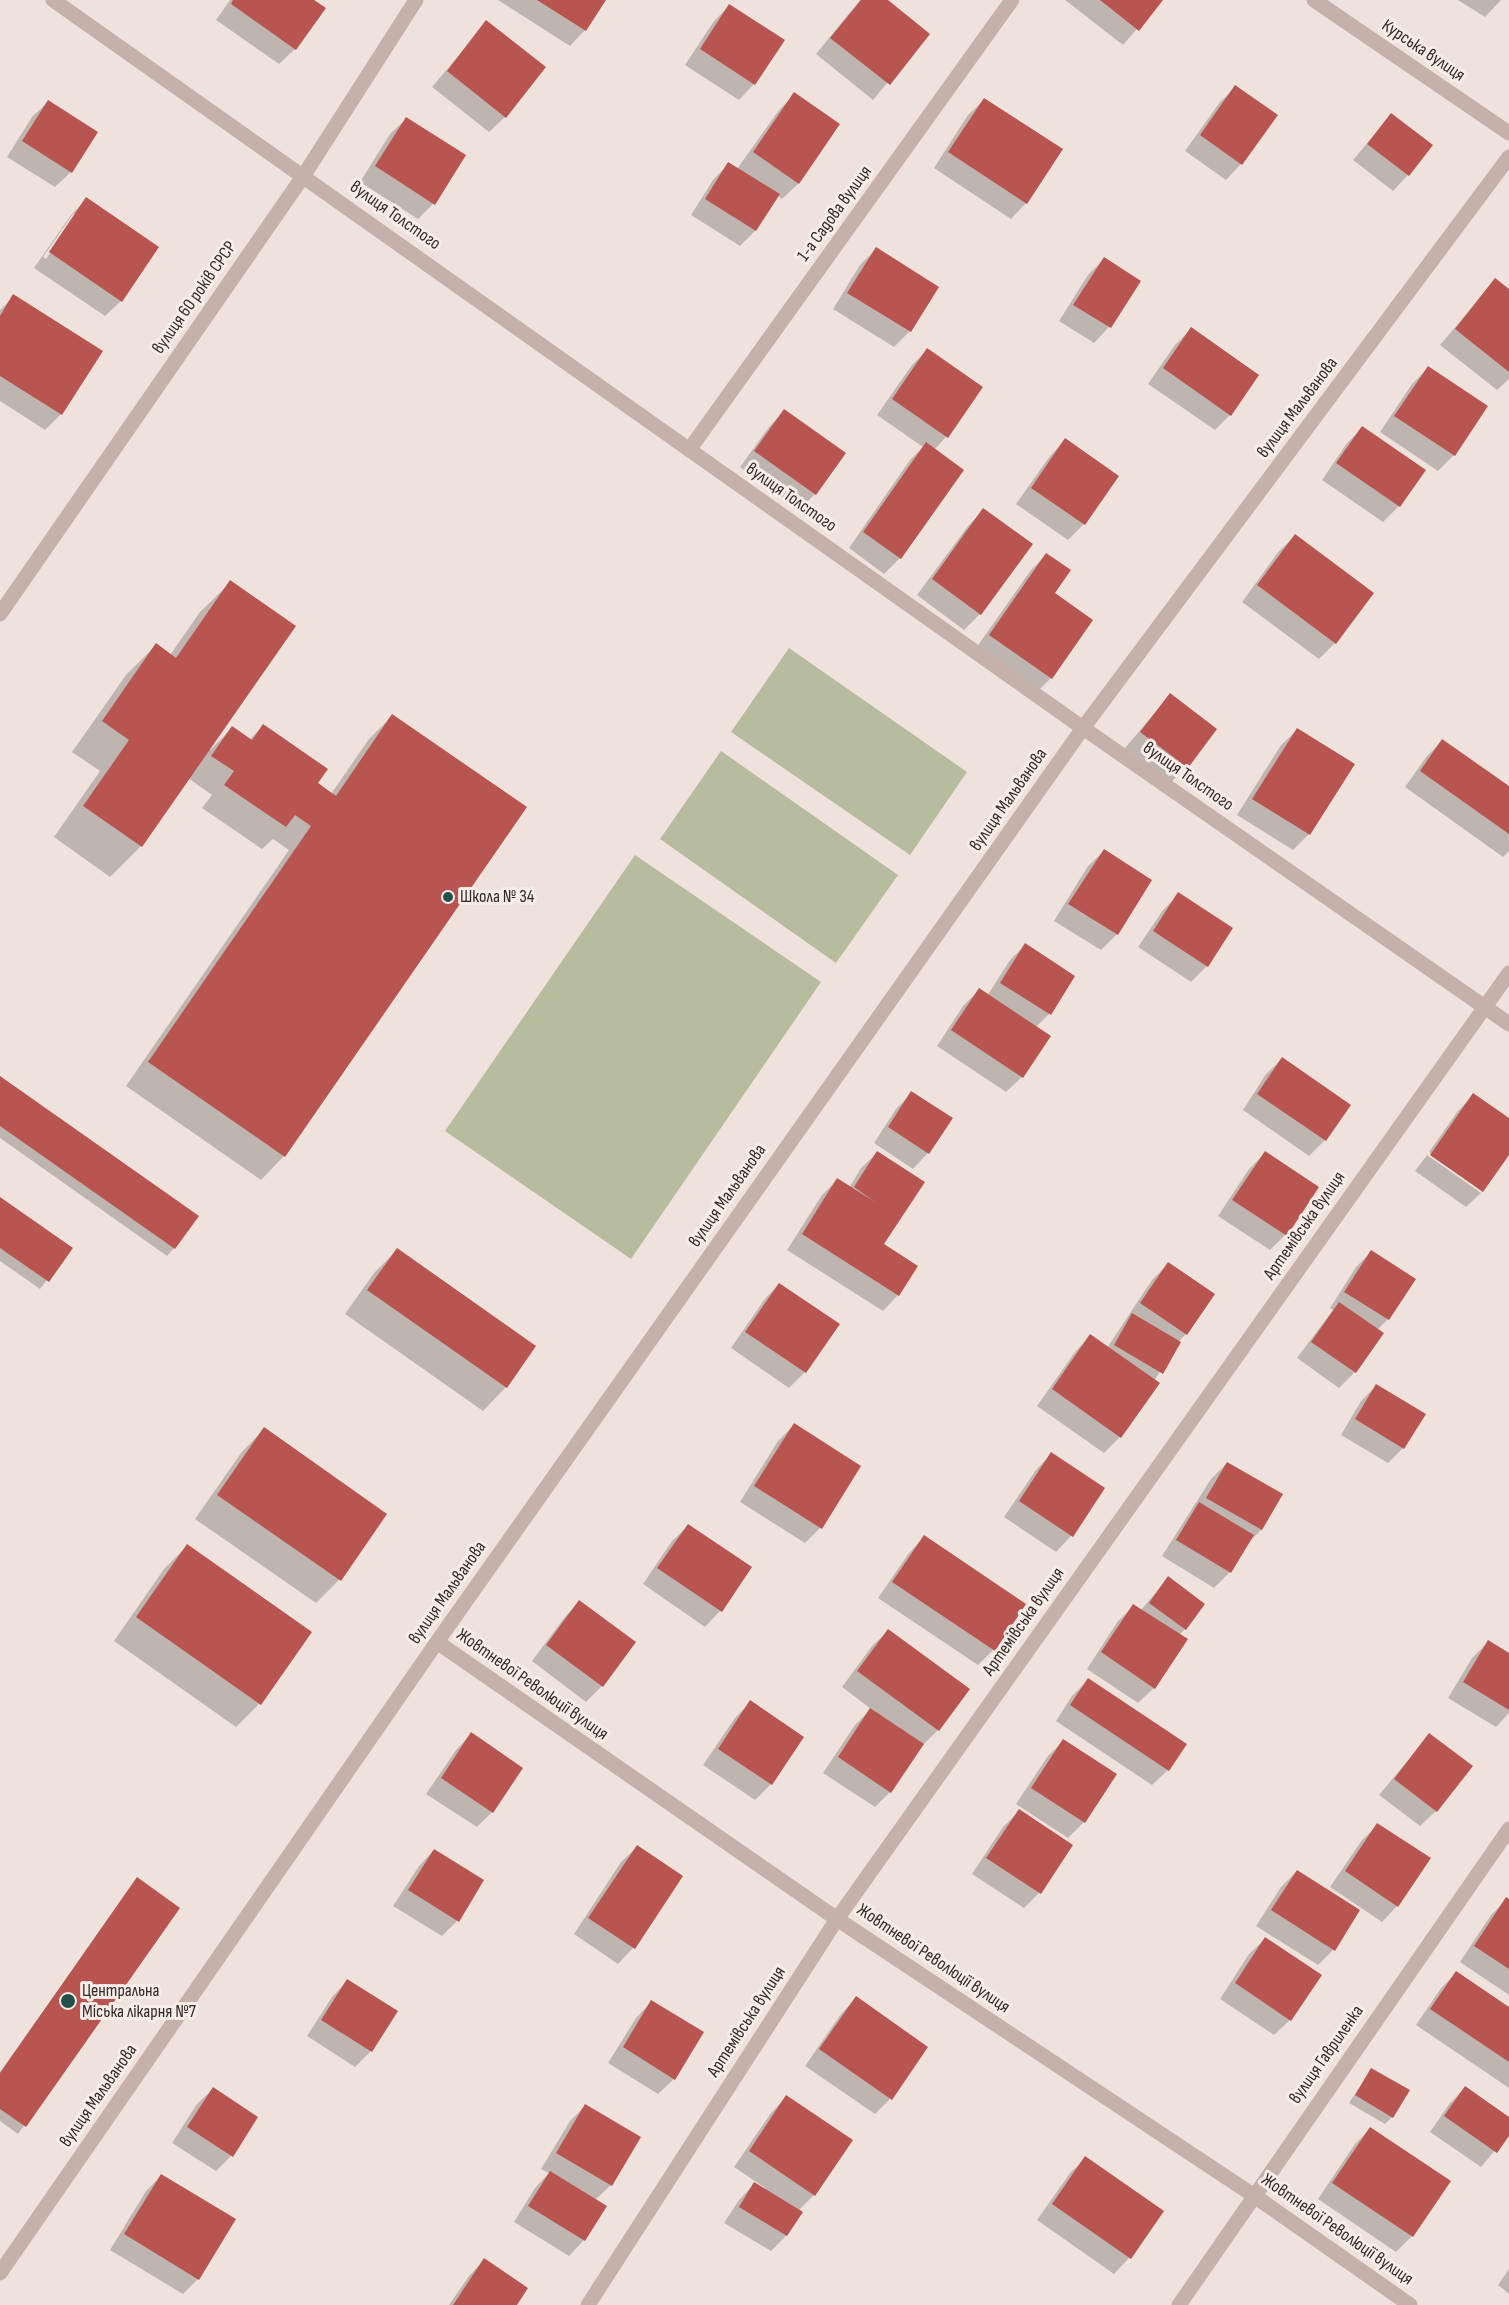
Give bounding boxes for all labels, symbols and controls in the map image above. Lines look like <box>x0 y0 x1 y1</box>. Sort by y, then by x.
street label: Курська вулиця <box>1377 15 1469 87</box>
street label: 1-а Садова вулиця <box>793 162 877 266</box>
street label: вулиця Толстого <box>345 177 445 255</box>
street label: вулиця 60 років СРСР <box>148 238 242 358</box>
street label: вулиця Мальванова <box>1253 353 1343 463</box>
street label: вулиця Толстого <box>741 459 841 537</box>
street label: вулиця Толстого <box>1138 738 1238 816</box>
street label: вулиця Мальванова <box>966 744 1052 856</box>
place label: Школа № 34 <box>460 886 534 908</box>
marker: Школа № 34 <box>441 890 455 904</box>
street label: вулиця Мальванова <box>685 1140 771 1252</box>
street label: Артемівська вулиця <box>1260 1168 1350 1284</box>
street label: вулиця Мальванова <box>405 1537 491 1649</box>
street label: Артемівська вулиця <box>979 1564 1069 1680</box>
street label: Жовтневої Революції вулиця <box>452 1624 612 1746</box>
street label: Жовтневої Революції вулиця <box>852 1900 1014 2018</box>
street label: Артемівська вулиця <box>703 1963 791 2081</box>
place label: Центральна Міська лікарня №7 <box>82 1980 196 2022</box>
marker: Центральна Міська лікарня №7 <box>59 1992 77 2010</box>
street label: вулиця Гавриленка <box>1285 2002 1369 2108</box>
street label: вулиця Мальванова <box>56 2040 142 2152</box>
street label: Жовтневої Революції вулиця <box>1257 2169 1417 2291</box>

